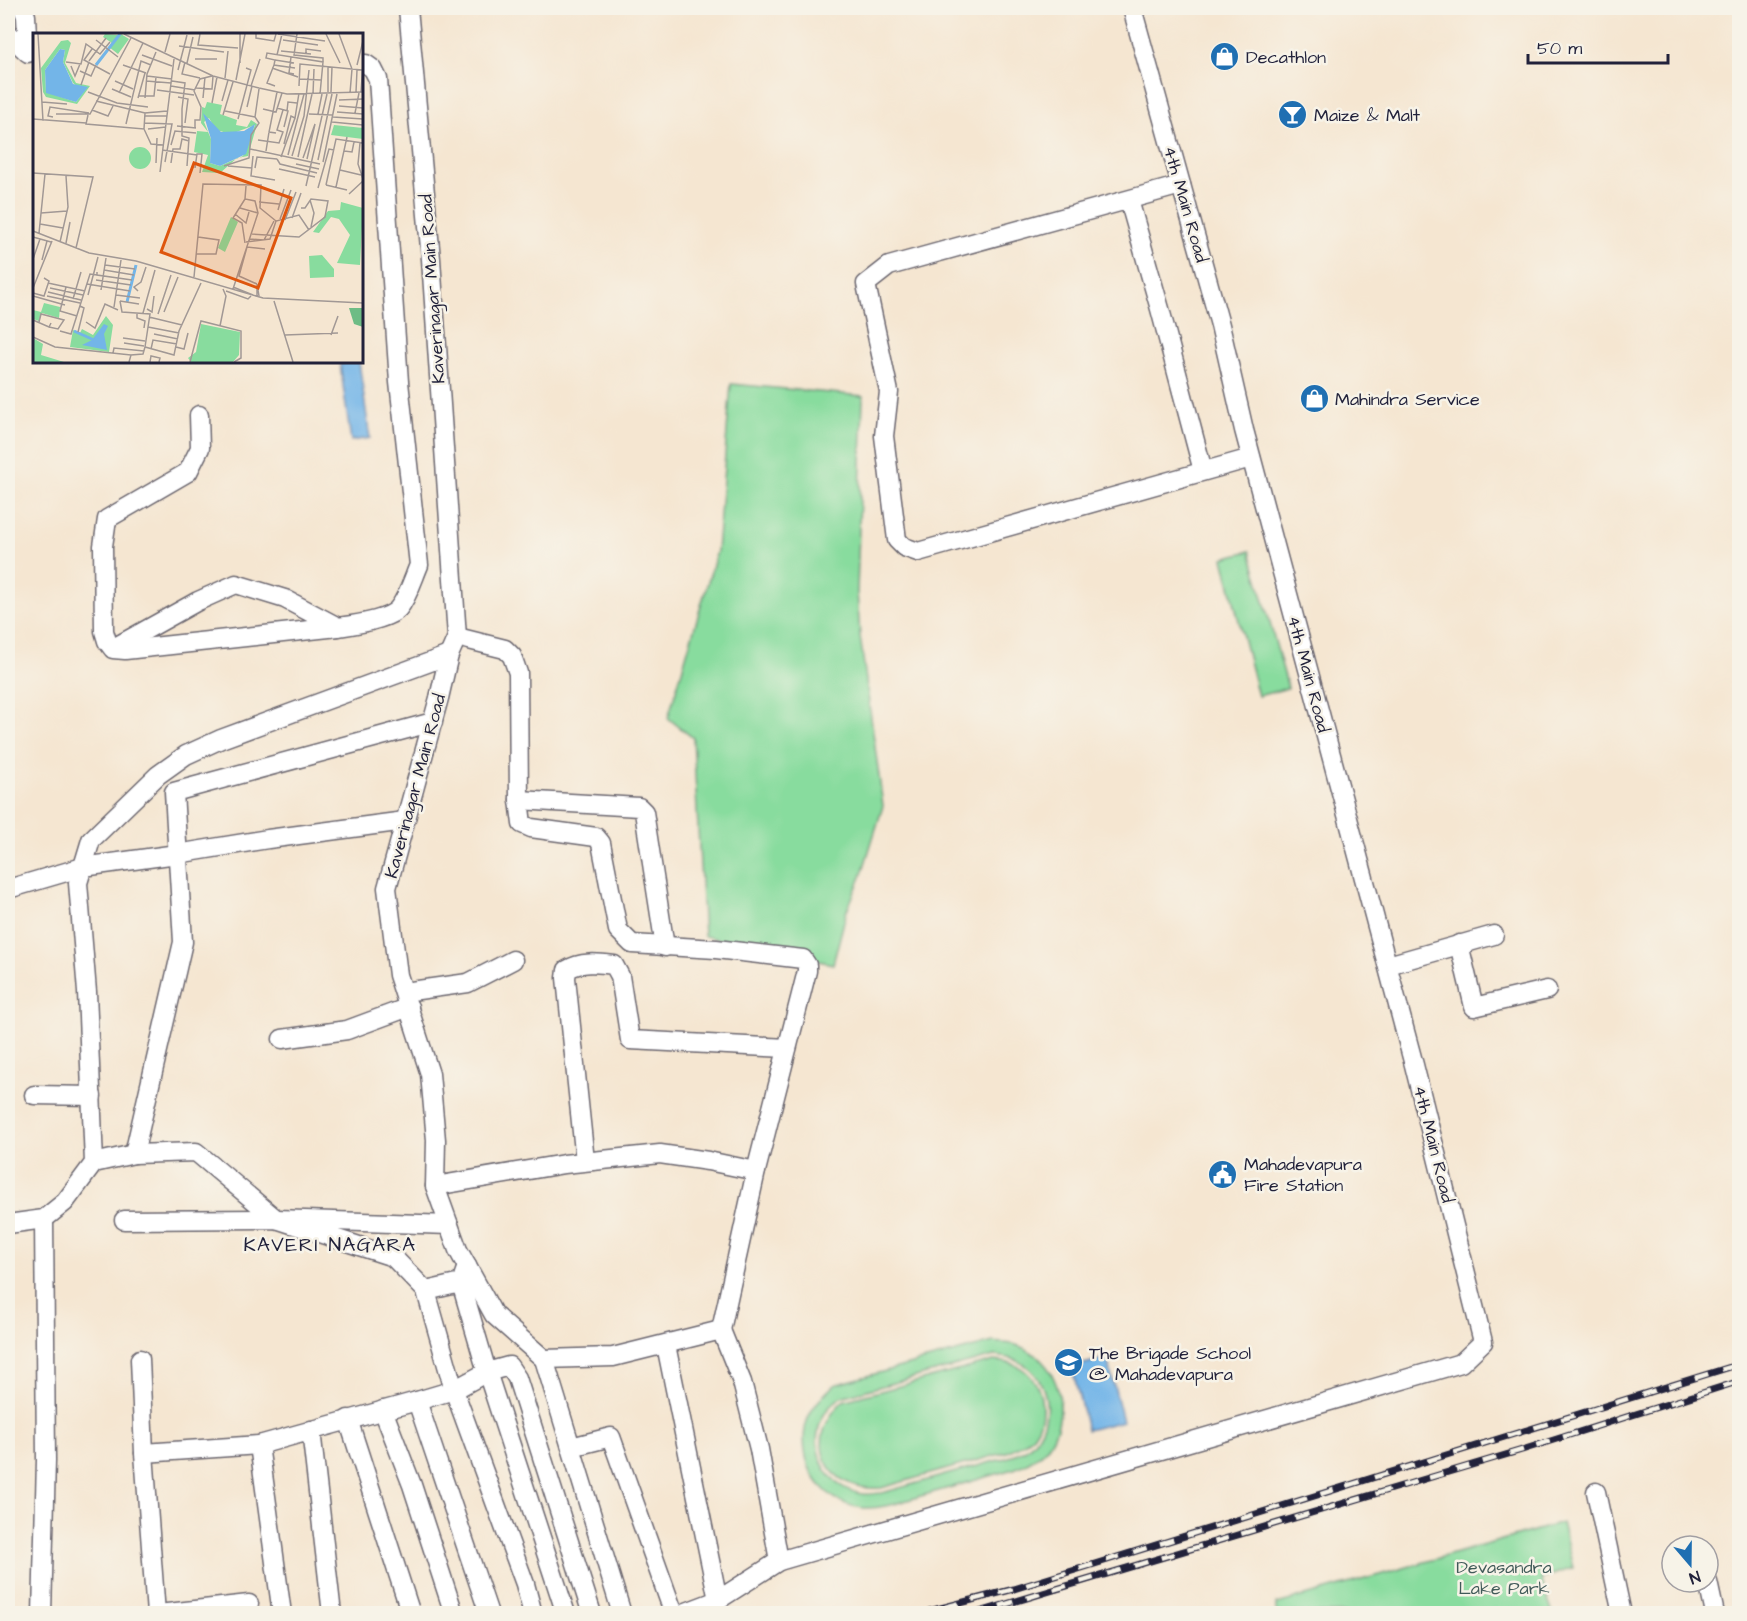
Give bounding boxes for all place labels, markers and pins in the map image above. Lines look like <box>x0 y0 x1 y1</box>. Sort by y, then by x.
shop icon: Decathlon <box>1209 41 1241 73</box>
place label: Decathlon <box>1246 45 1326 70</box>
bar icon: Maize & Malt <box>1277 99 1309 131</box>
place label: Maize & Malt <box>1314 103 1421 128</box>
shop icon: Mahindra Service <box>1298 383 1330 415</box>
place label: Mahindra Service <box>1335 387 1480 412</box>
place label: Mahadevapura Fire Station <box>1244 1152 1362 1198</box>
public building icon: Mahadevapura Fire Station <box>1207 1158 1239 1190</box>
place label: The Brigade School @ Mahadevapura <box>1089 1341 1251 1387</box>
school or university icon: The Brigade School @ Mahadevapura <box>1052 1347 1084 1379</box>

